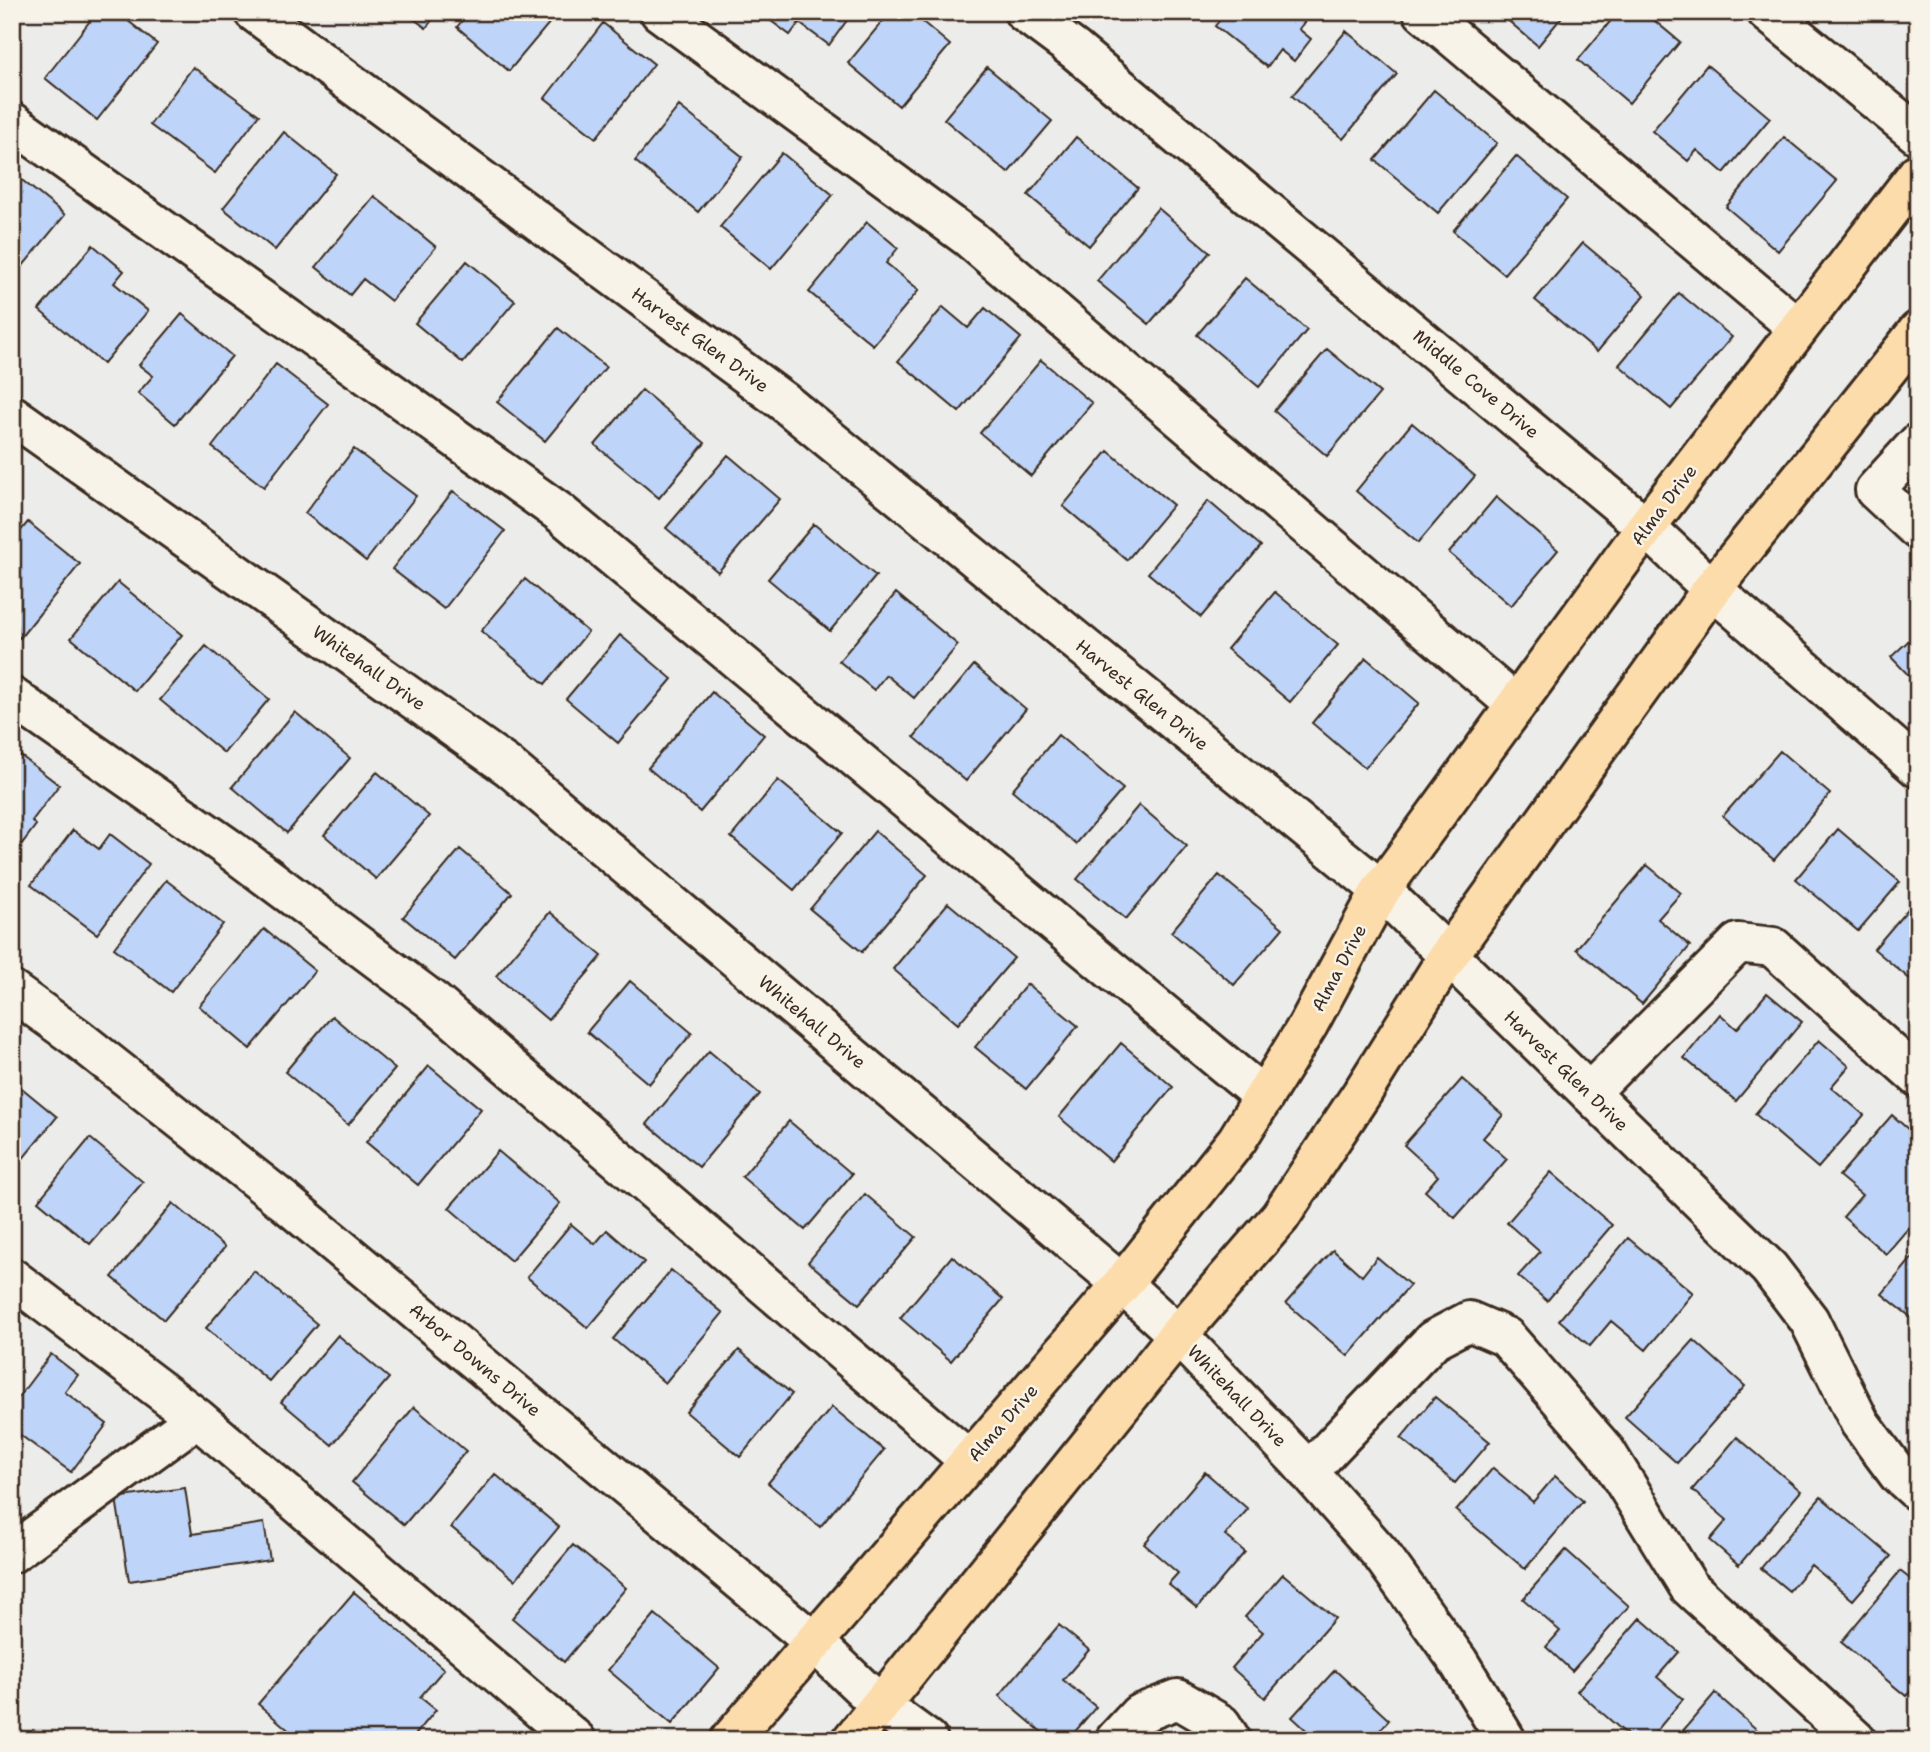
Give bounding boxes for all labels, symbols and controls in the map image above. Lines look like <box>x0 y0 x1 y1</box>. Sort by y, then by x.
street label: Harvest Glen Drive <box>626 282 774 398</box>
street label: Middle Cove Drive <box>1408 324 1544 444</box>
street label: Alma Drive <box>1626 460 1702 550</box>
street label: Whitehall Drive <box>307 620 431 716</box>
street label: Harvest Glen Drive <box>1071 634 1213 756</box>
street label: Alma Drive <box>1306 920 1372 1016</box>
street label: Whitehall Drive <box>753 970 871 1074</box>
street label: Harvest Glen Drive <box>1499 1005 1633 1137</box>
street label: Arbor Downs Drive <box>404 1298 546 1422</box>
street label: Whitehall Drive <box>1182 1340 1292 1452</box>
street label: Alma Drive <box>963 1379 1043 1467</box>

